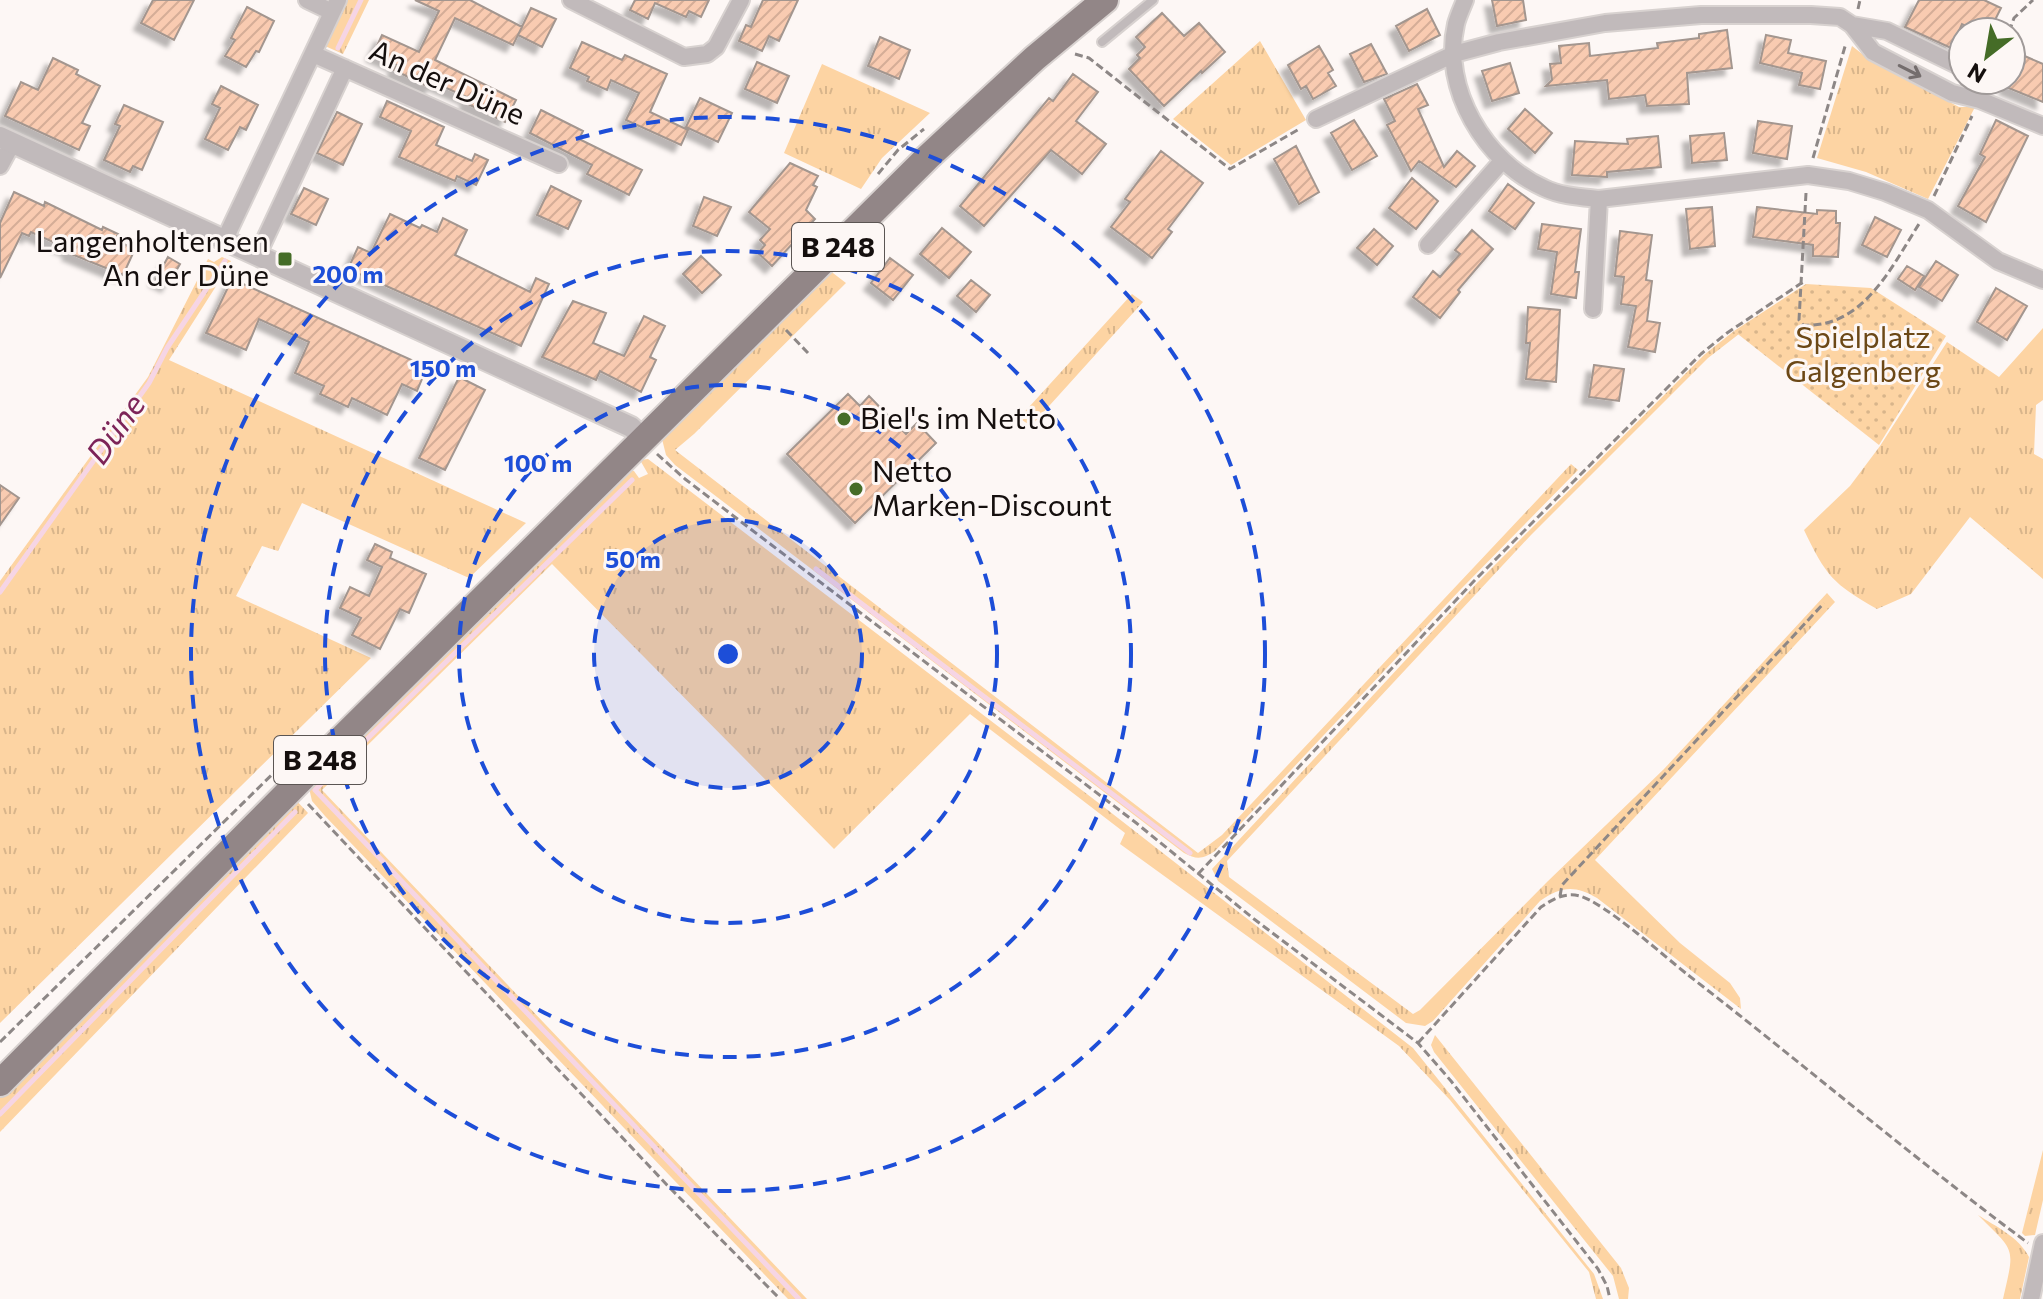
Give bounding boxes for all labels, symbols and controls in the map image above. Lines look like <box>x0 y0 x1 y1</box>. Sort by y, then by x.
north arrow <box>1947 16 2027 96</box>
street label: An der Düne <box>364 30 532 131</box>
text: N <box>1962 58 1990 89</box>
one-way arrow <box>1897 64 1921 79</box>
place label: Langenholtensen An der Düne <box>35 221 269 292</box>
road number: B 248 <box>792 223 884 271</box>
marker: Langenholtensen An der Düne <box>276 250 294 268</box>
text: 200 m <box>313 259 383 288</box>
park label: Spielplatz Galgenberg <box>1785 317 1941 388</box>
text: 150 m <box>410 353 476 382</box>
water label: Düne <box>76 385 153 471</box>
place label: Biel's im Netto <box>860 398 1056 435</box>
marker: Biel's im Netto <box>835 410 853 428</box>
text: 100 m <box>504 448 572 477</box>
place label: Netto Marken-Discount <box>872 451 1112 522</box>
marker: Netto Marken-Discount <box>847 480 865 498</box>
text: 50 m <box>605 544 661 573</box>
centre of rings <box>714 640 742 668</box>
road number: B 248 <box>274 736 366 784</box>

